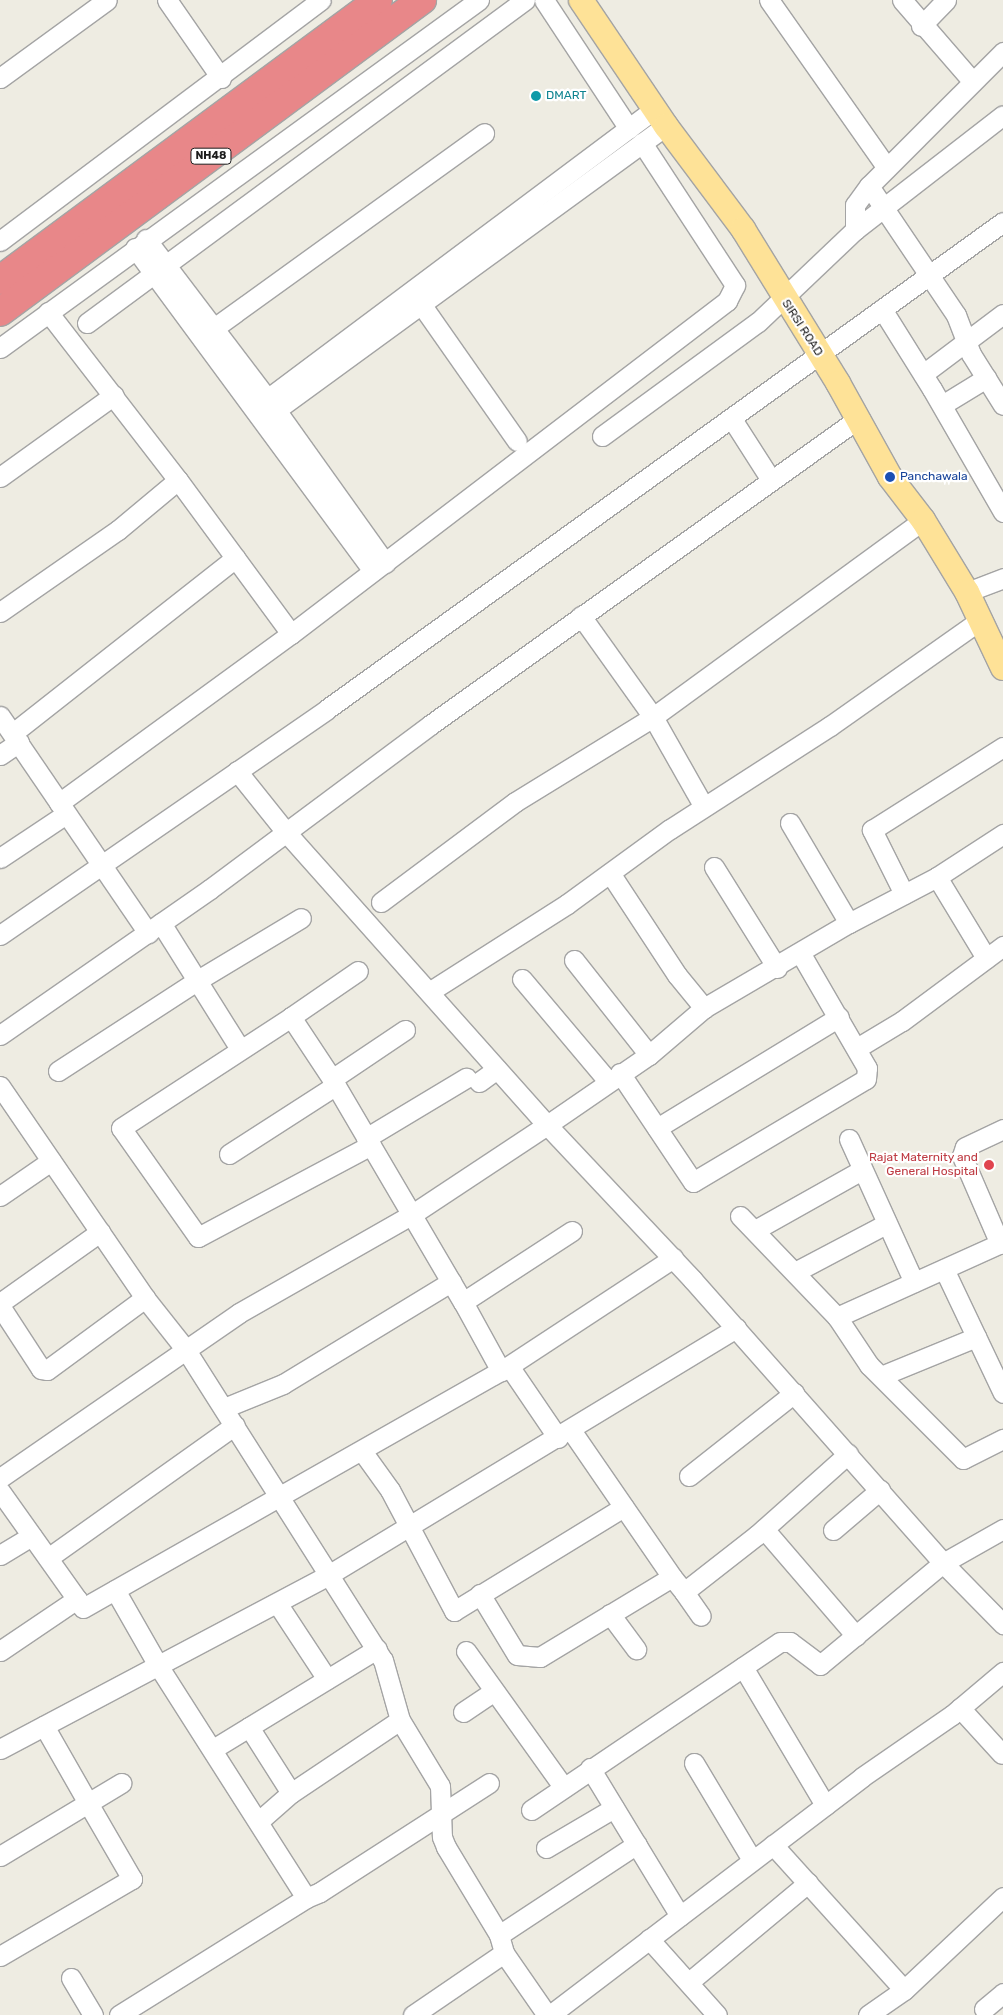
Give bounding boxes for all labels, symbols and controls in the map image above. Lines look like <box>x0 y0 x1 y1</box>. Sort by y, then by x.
place label: DMART <box>546 89 587 103</box>
marker: DMART <box>530 90 542 102</box>
road number: NH48 <box>190 148 232 164</box>
street label: SIRSI ROAD <box>778 297 826 359</box>
place label: Panchawala <box>900 470 968 484</box>
marker: Panchawala <box>884 471 896 483</box>
place label: Rajat Maternity and General Hospital <box>869 1151 978 1179</box>
marker: Rajat Maternity and General Hospital <box>982 1158 996 1172</box>

